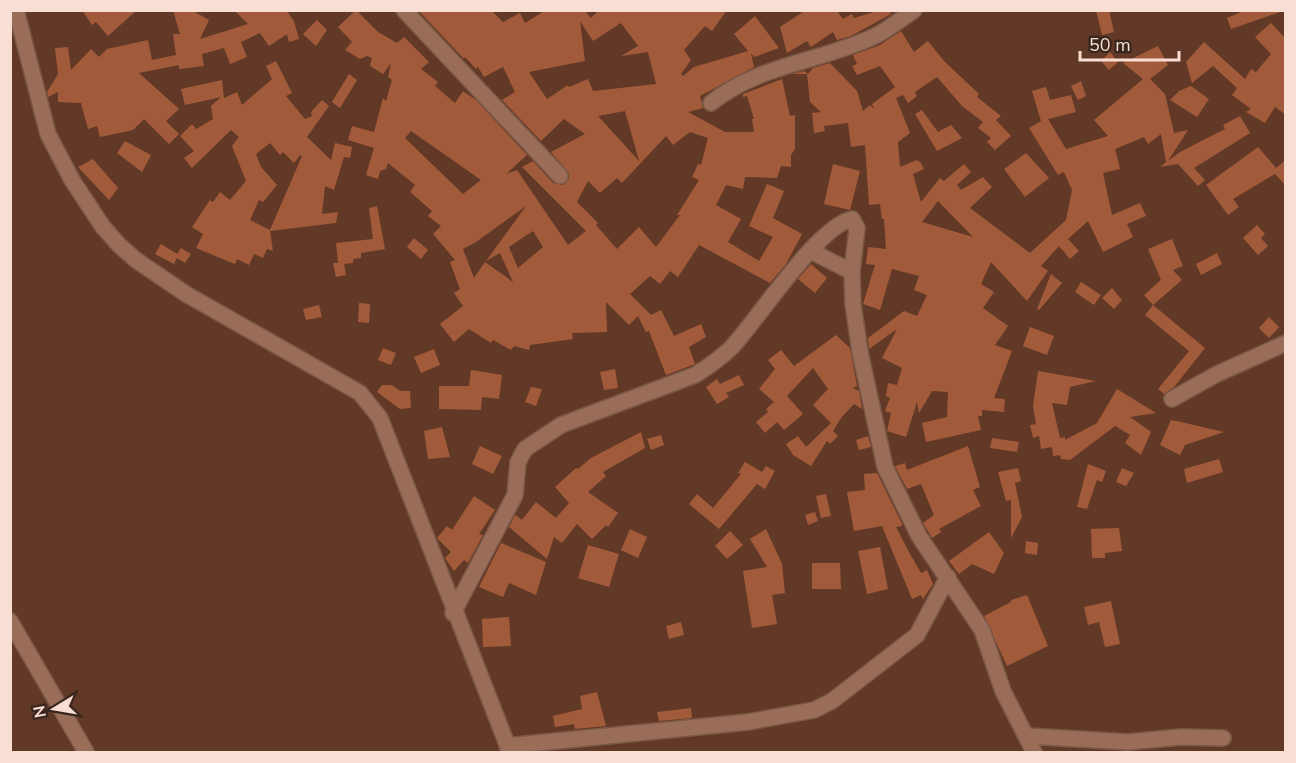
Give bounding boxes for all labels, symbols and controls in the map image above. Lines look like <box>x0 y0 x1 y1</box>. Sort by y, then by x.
scale bar <box>1080 24 1179 62</box>
text: 50 m <box>1089 33 1131 57</box>
north arrow <box>24 679 84 739</box>
text: N <box>28 704 52 720</box>

